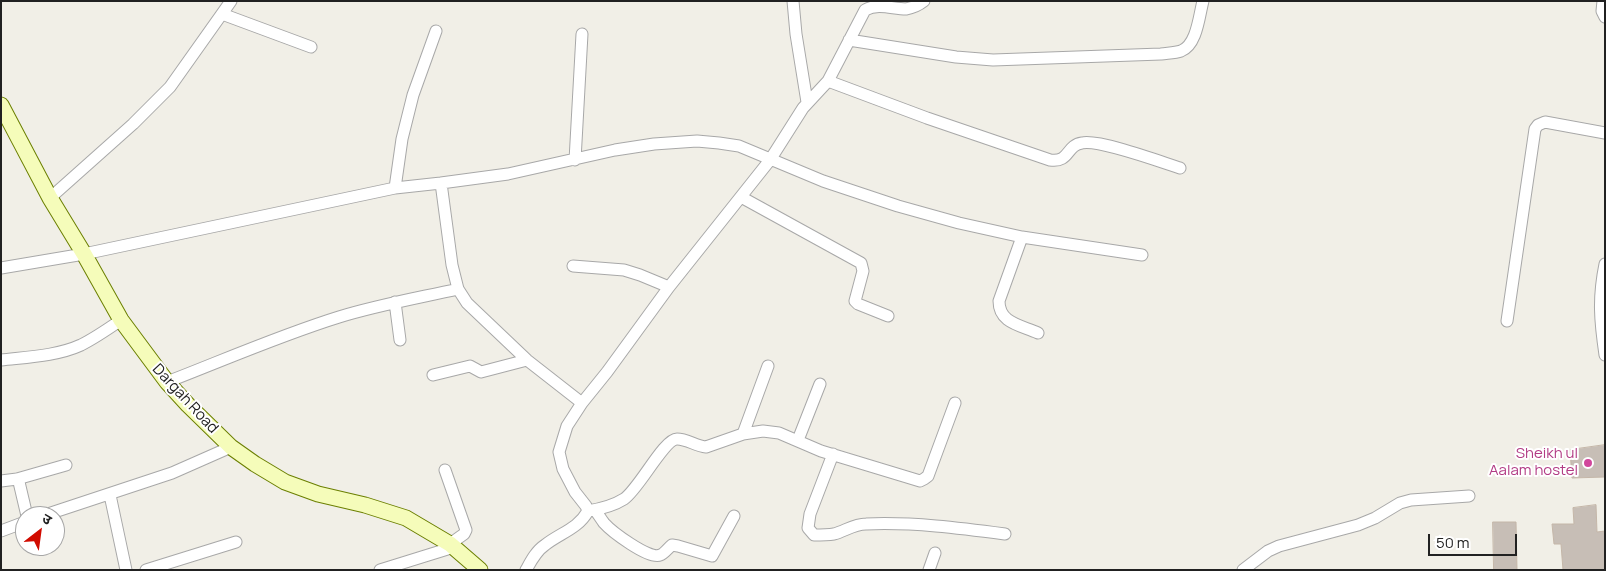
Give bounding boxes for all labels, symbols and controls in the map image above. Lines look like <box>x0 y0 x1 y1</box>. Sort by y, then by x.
street label: Dargah Road <box>148 361 222 437</box>
place label: Sheikh ul Aalam hostel <box>1489 445 1578 480</box>
marker: Sheikh ul Aalam hostel <box>1582 457 1594 469</box>
north arrow <box>15 506 65 556</box>
text: उ <box>39 508 56 529</box>
scale bar <box>1431 524 1520 556</box>
text: 50 m <box>1436 532 1470 553</box>

